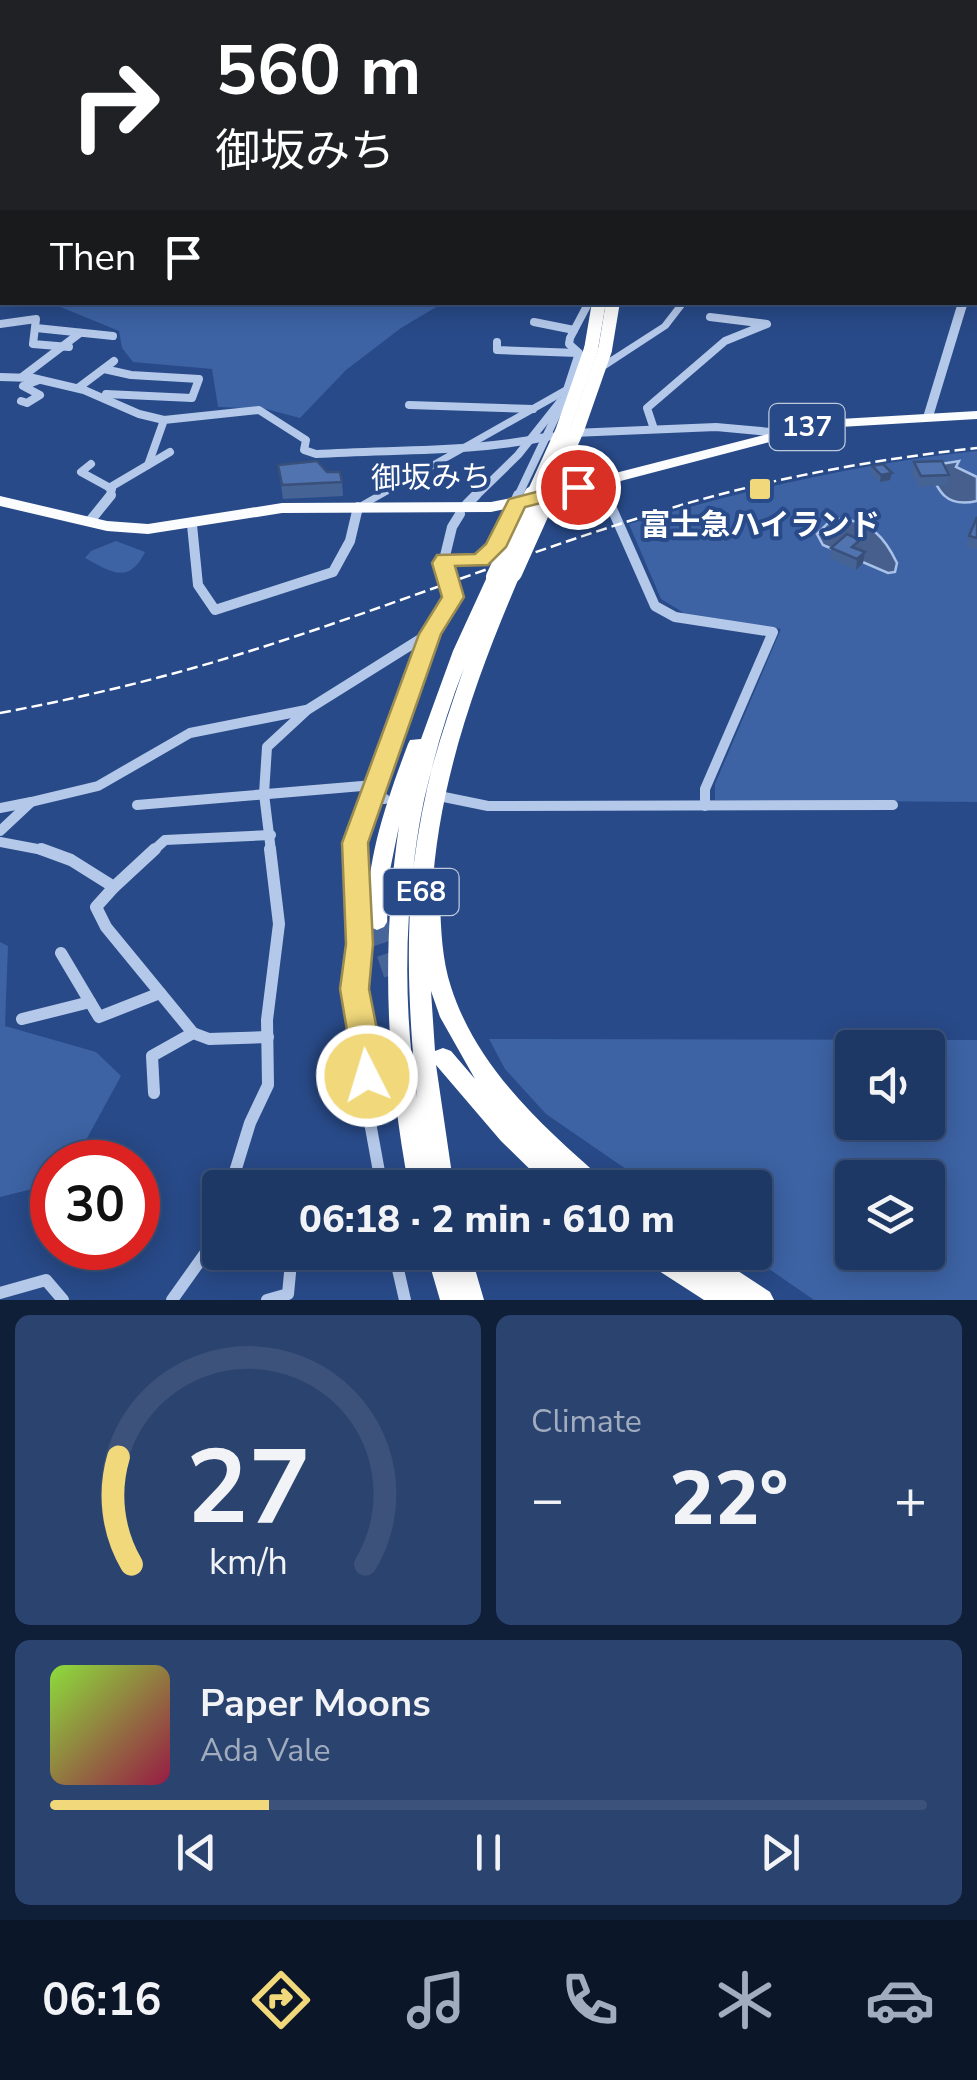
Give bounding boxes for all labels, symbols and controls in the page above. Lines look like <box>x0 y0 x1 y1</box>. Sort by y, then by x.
text: 560 m <box>215 23 421 119</box>
icon: right <box>50 40 180 170</box>
text: 御坂みち <box>215 121 395 182</box>
icon: arrive <box>156 230 211 285</box>
text: Then <box>50 232 136 283</box>
road number: 137 <box>770 404 844 450</box>
pin <box>536 445 621 530</box>
street label: 御坂みち <box>371 456 491 500</box>
icon: arrive <box>551 460 606 515</box>
marker: 富士急ハイランド <box>747 476 773 502</box>
place label: 富士急ハイランド <box>640 505 880 546</box>
road number: E68 <box>384 869 458 915</box>
position arrow <box>315 1024 419 1128</box>
map controls <box>835 1030 945 1270</box>
button: sound <box>835 1030 945 1140</box>
speed limit sign: 30 <box>30 1140 160 1270</box>
button: layers <box>835 1160 945 1270</box>
text: 06:18 · 2 min · 610 m <box>299 1194 675 1245</box>
text: Climate <box>531 1400 642 1443</box>
text: 27 <box>186 1417 310 1559</box>
text: 22° <box>670 1448 788 1550</box>
text: − <box>531 1462 564 1537</box>
text: + <box>894 1462 927 1537</box>
text: km/h <box>209 1538 287 1587</box>
text: Paper Moons <box>200 1678 431 1729</box>
text: Ada Vale <box>200 1729 331 1772</box>
icon: previous <box>169 1825 224 1880</box>
icon: pause <box>461 1825 516 1880</box>
icon: next <box>753 1825 808 1880</box>
icon: directions <box>246 1965 316 2035</box>
icon: music <box>401 1965 471 2035</box>
icon: phone <box>555 1965 625 2035</box>
icon: climate <box>710 1965 780 2035</box>
icon: car <box>865 1965 935 2035</box>
text: 06:16 <box>42 1970 161 2031</box>

